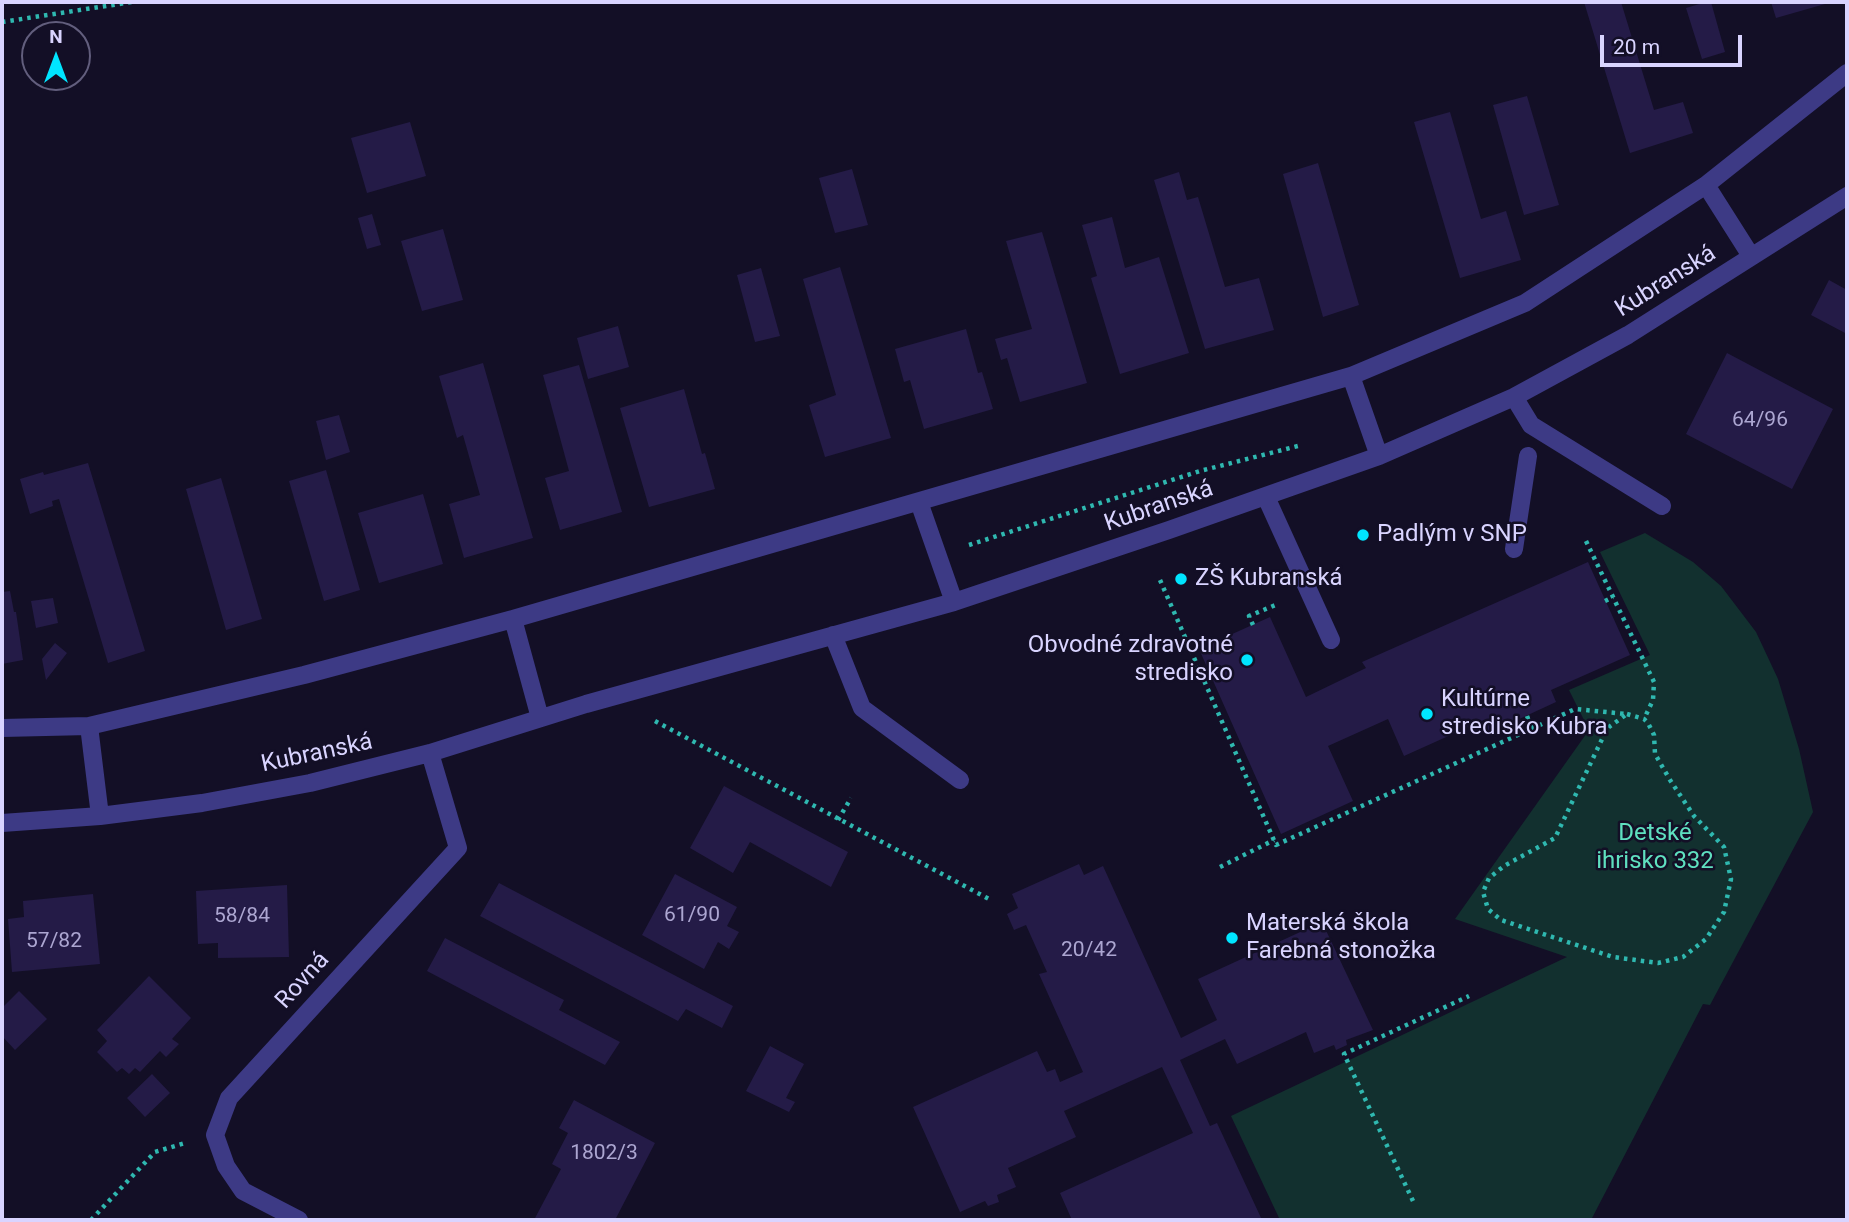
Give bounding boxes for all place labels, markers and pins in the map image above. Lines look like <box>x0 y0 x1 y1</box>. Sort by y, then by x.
place label: Padlým v SNP <box>1377 521 1527 549</box>
marker: Padlým v SNP <box>1355 527 1371 543</box>
place label: ZŠ Kubranská <box>1195 565 1343 593</box>
marker: ZŠ Kubranská <box>1173 571 1189 587</box>
place label: Obvodné zdravotné stredisko <box>1028 632 1233 688</box>
marker: Obvodné zdravotné stredisko <box>1239 652 1255 668</box>
place label: Kultúrne stredisko Kubra <box>1441 686 1608 742</box>
marker: Kultúrne stredisko Kubra <box>1419 706 1435 722</box>
place label: Materská škola Farebná stonožka <box>1246 910 1436 966</box>
marker: Materská škola Farebná stonožka <box>1224 930 1240 946</box>

